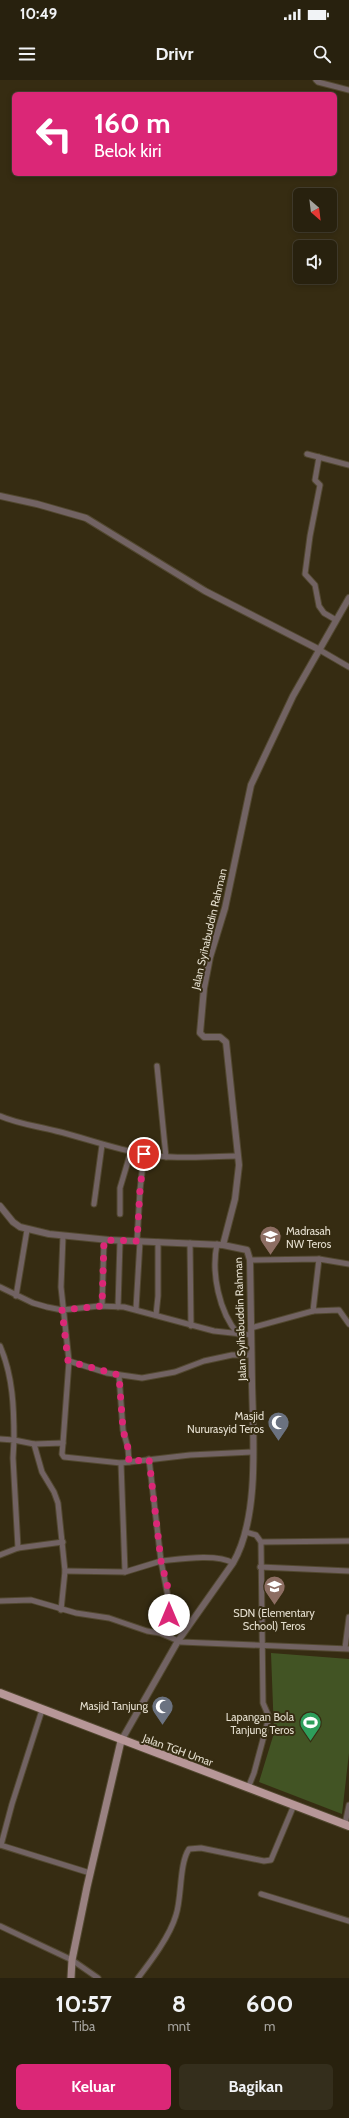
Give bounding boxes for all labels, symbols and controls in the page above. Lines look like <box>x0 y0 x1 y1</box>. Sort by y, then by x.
text: 10:49 <box>20 5 57 23</box>
icon: menu <box>16 43 38 65</box>
text: Drivr <box>156 43 193 65</box>
icon: search <box>311 43 333 65</box>
text: 160 m <box>94 106 170 140</box>
icon: left <box>28 108 80 160</box>
text: Belok kiri <box>94 140 162 162</box>
north arrow <box>293 188 337 232</box>
map controls <box>293 188 337 284</box>
button: sound <box>293 240 337 284</box>
street label: Jalan Syihabuddin Rahman <box>188 867 230 992</box>
pin <box>127 1137 161 1171</box>
icon: arrive <box>133 1143 155 1165</box>
school or university icon: Madrasah NW Teros <box>258 1224 284 1257</box>
place label: Madrasah NW Teros <box>286 1224 332 1251</box>
street label: Jalan Syihabuddin Rahman <box>231 1257 249 1382</box>
place label: Masjid Nururasyid Teros <box>187 1409 264 1436</box>
mosque icon: Masjid Nururasyid Teros <box>266 1409 292 1442</box>
school or university icon: SDN (Elementary School) Teros <box>261 1574 287 1607</box>
position arrow <box>148 1594 190 1636</box>
place label: SDN (Elementary School) Teros <box>233 1606 315 1633</box>
mosque icon: Masjid Tanjung <box>150 1693 176 1726</box>
place label: Masjid Tanjung <box>80 1699 149 1713</box>
place label: Lapangan Bola Tanjung Teros <box>226 1710 295 1737</box>
sports icon: Lapangan Bola Tanjung Teros <box>297 1710 323 1743</box>
street label: Jalan TGH Umar <box>140 1730 216 1769</box>
text: 10:57 <box>56 1989 112 2018</box>
text: 8 <box>172 1989 186 2018</box>
text: 600 <box>246 1989 293 2018</box>
text: Tiba <box>72 2018 95 2034</box>
text: mnt <box>167 2018 190 2034</box>
text: m <box>264 2018 275 2034</box>
button: Keluar <box>16 2064 171 2110</box>
button: Bagikan <box>179 2064 333 2110</box>

